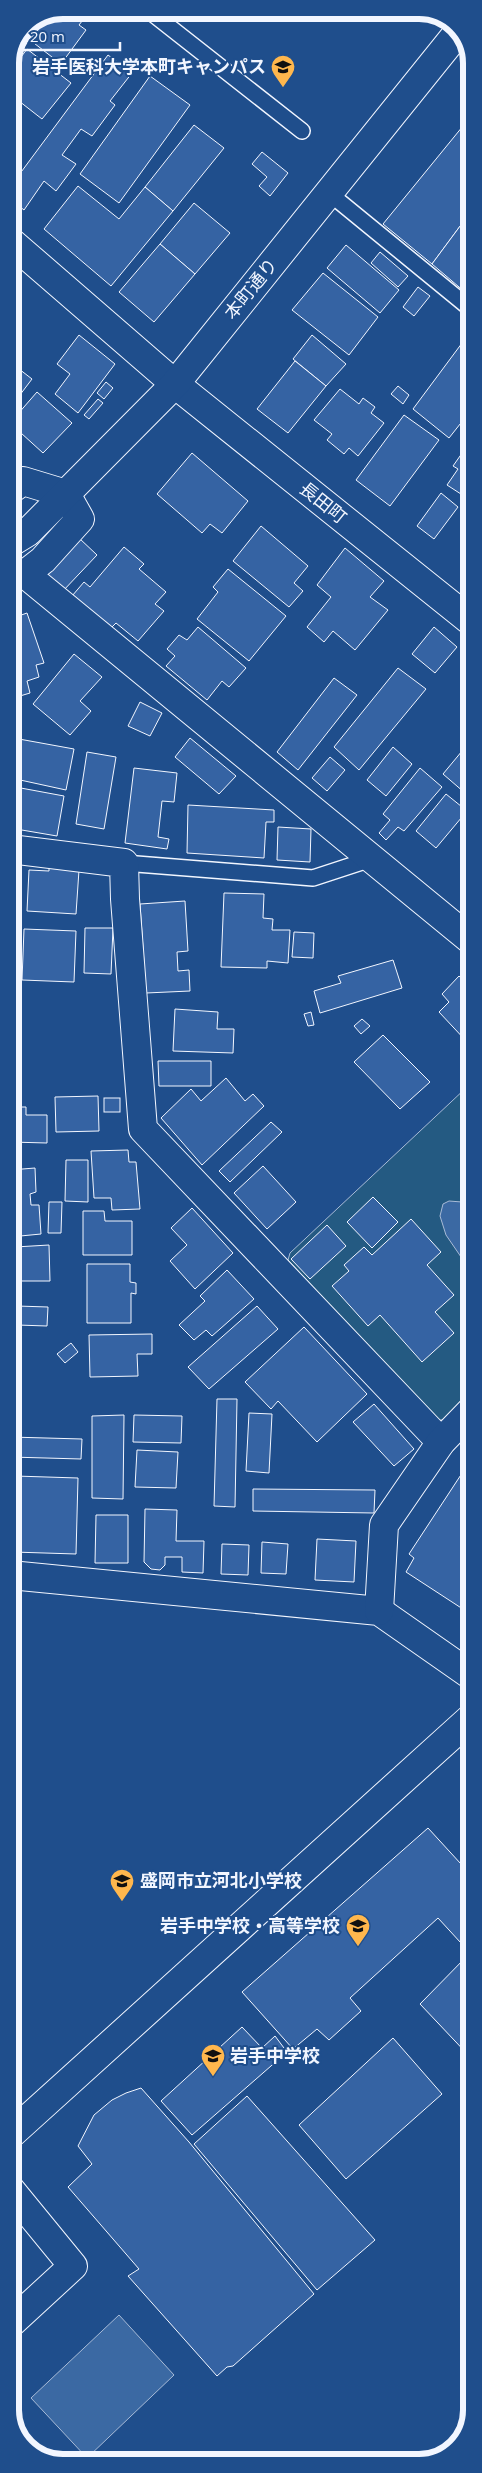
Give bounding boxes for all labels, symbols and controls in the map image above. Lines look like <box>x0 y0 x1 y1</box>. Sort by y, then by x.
scale bar <box>22 20 120 52</box>
text: 20 m <box>30 26 65 46</box>
place label: 岩手医科大学本町キャンパス <box>32 54 266 78</box>
school or university icon: 岩手医科大学本町キャンパス <box>270 54 296 88</box>
street label: 本町通り <box>218 253 282 324</box>
street label: 長田町 <box>295 476 352 529</box>
school or university icon: 盛岡市立河北小学校 <box>109 1868 135 1902</box>
place label: 盛岡市立河北小学校 <box>140 1868 302 1892</box>
place label: 岩手中学校・高等学校 <box>160 1913 340 1937</box>
school or university icon: 岩手中学校・高等学校 <box>345 1913 371 1947</box>
school or university icon: 岩手中学校 <box>200 2043 226 2077</box>
place label: 岩手中学校 <box>230 2043 320 2067</box>

